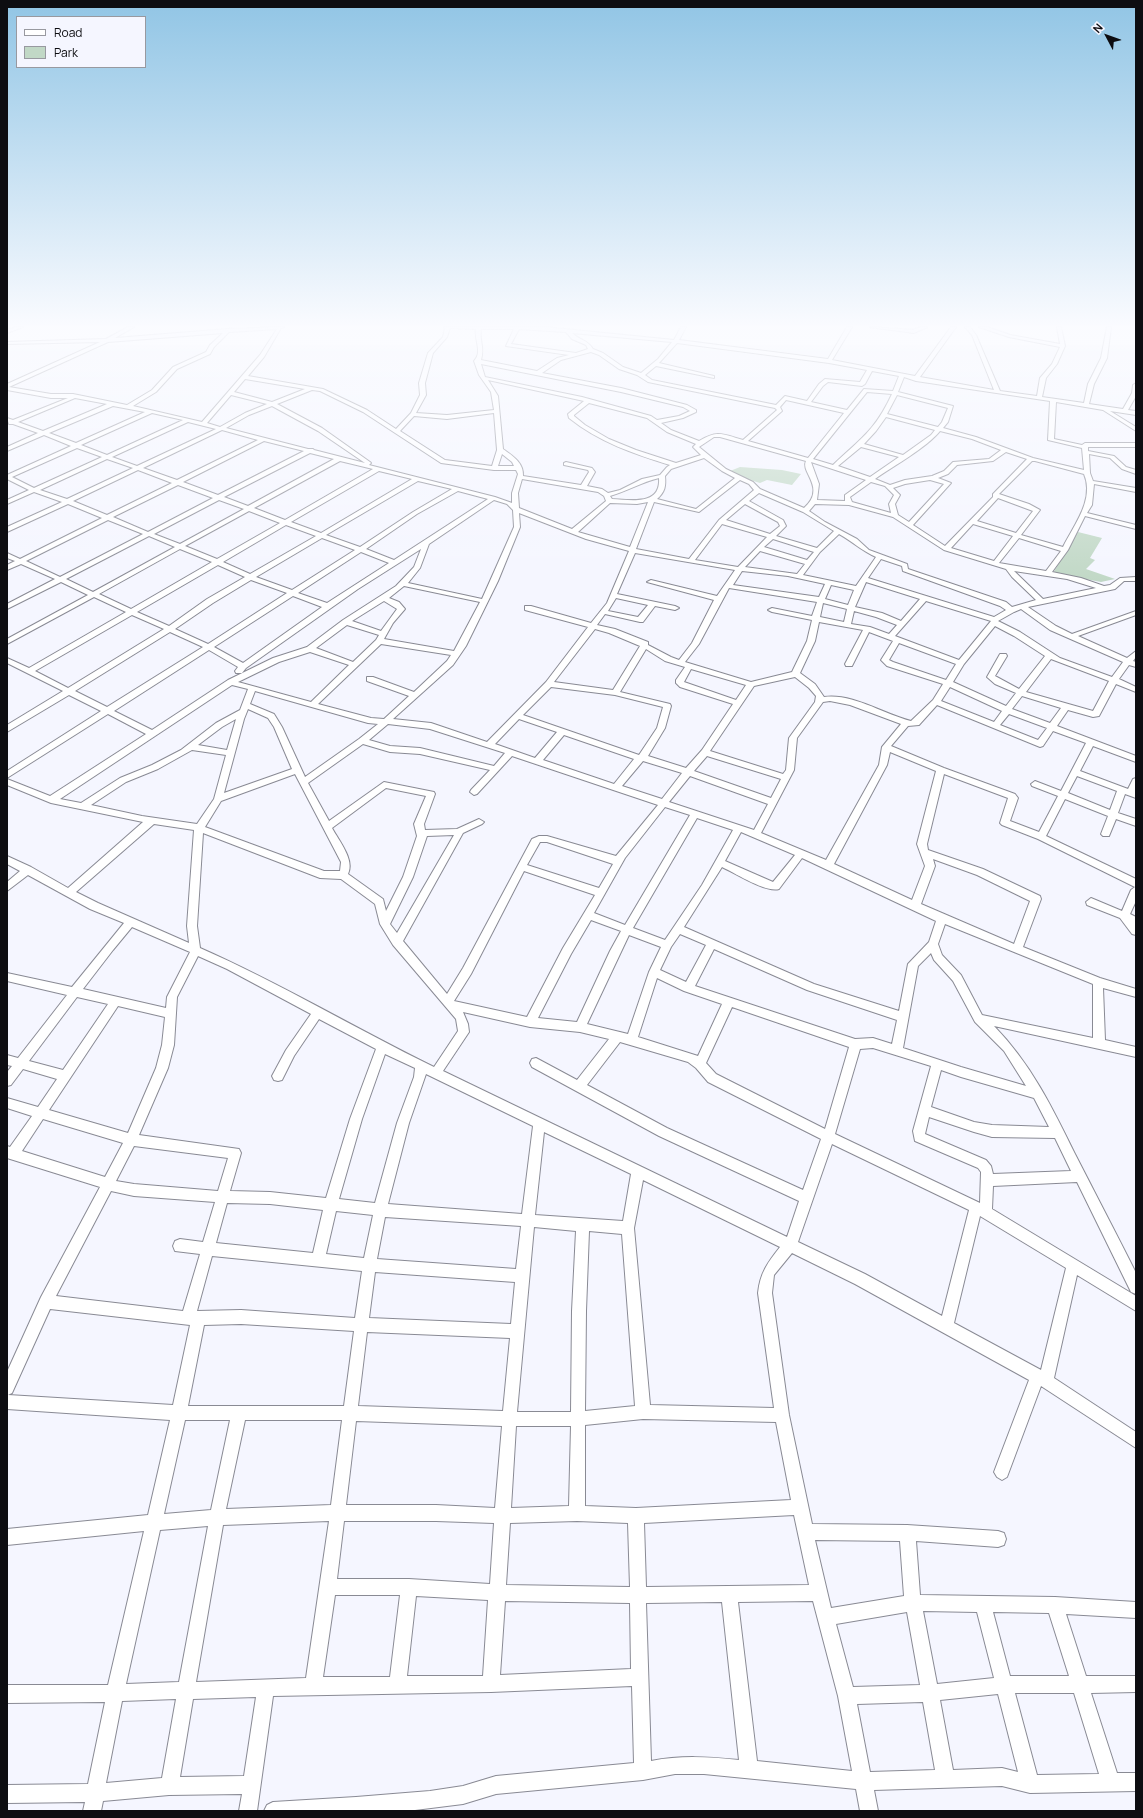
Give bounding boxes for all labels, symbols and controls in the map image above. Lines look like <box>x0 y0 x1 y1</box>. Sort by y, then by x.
legend <box>16 16 146 68</box>
north arrow <box>1087 16 1127 56</box>
text: N <box>1089 20 1106 36</box>
text: Road <box>54 24 82 41</box>
text: Park <box>54 44 78 61</box>

